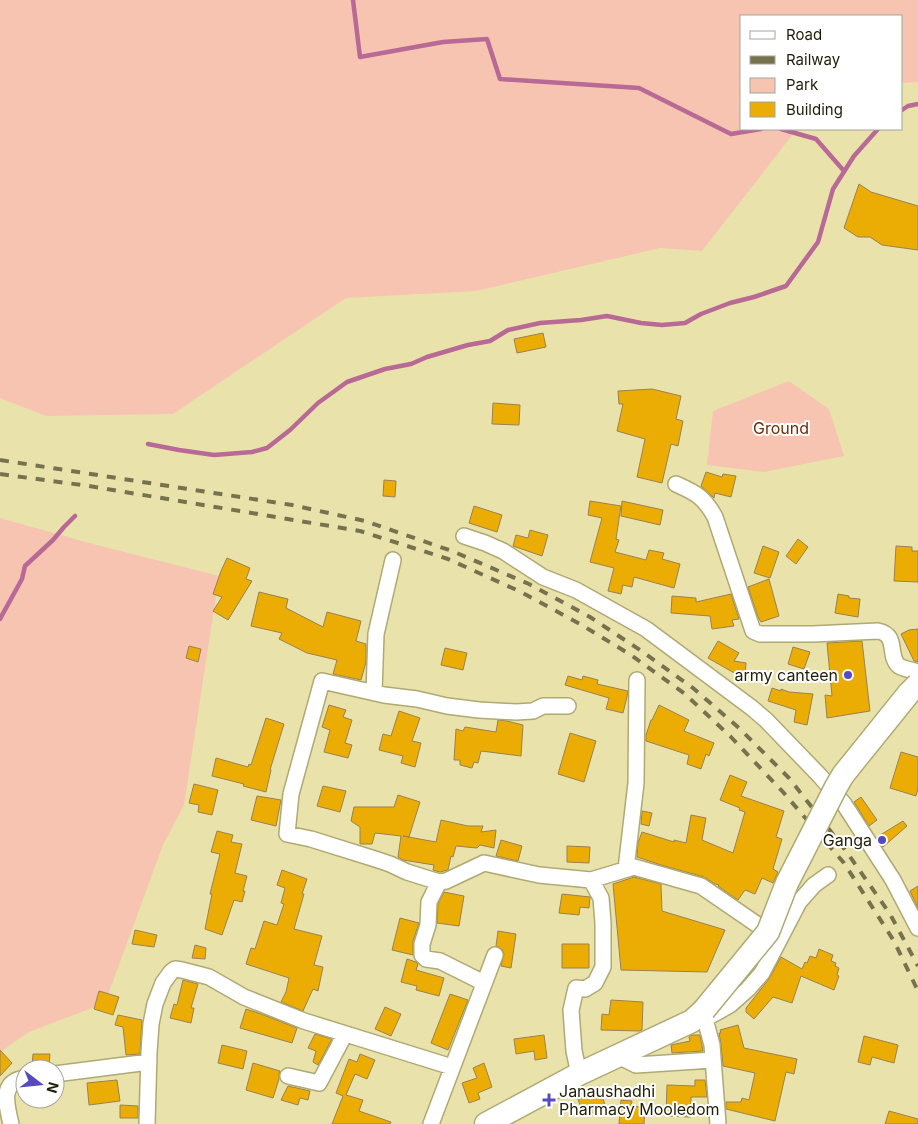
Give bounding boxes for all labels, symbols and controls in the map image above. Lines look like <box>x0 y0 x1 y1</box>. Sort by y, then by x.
legend <box>740 15 903 130</box>
text: Road <box>786 25 822 44</box>
text: Railway <box>786 50 841 69</box>
text: Park <box>786 75 819 94</box>
text: Building <box>786 100 843 119</box>
park label: Ground <box>753 418 809 438</box>
place label: army canteen <box>735 665 838 685</box>
marker: army canteen <box>842 669 854 681</box>
place label: Ganga <box>823 830 872 850</box>
marker: Ganga <box>876 834 888 846</box>
north arrow <box>15 1059 65 1109</box>
text: N <box>43 1080 63 1095</box>
place label: Janaushadhi Pharmacy Mooledom <box>559 1081 720 1119</box>
marker: Janaushadhi Pharmacy Mooledom <box>543 1094 555 1106</box>

